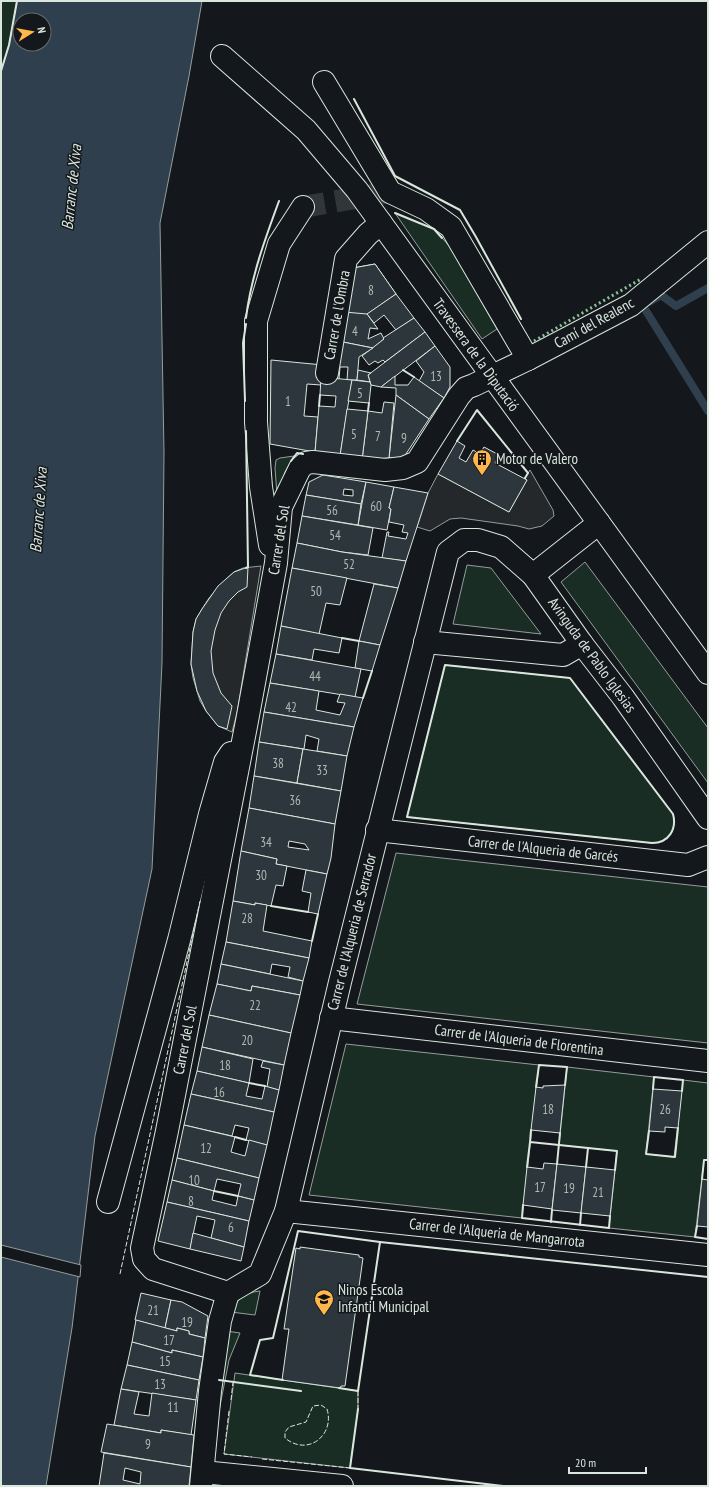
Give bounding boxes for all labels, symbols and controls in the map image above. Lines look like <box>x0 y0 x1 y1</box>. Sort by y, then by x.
north arrow <box>12 12 52 52</box>
text: N <box>34 26 49 34</box>
water label: Barranc de Xiva <box>57 142 86 231</box>
street label: Carrer de l'Ombra <box>319 269 354 361</box>
house number: 8 <box>368 282 374 299</box>
street label: Camí del Realenc <box>550 292 638 352</box>
street label: Travessera de la Diputació <box>429 294 524 415</box>
house number: 4 <box>352 323 358 340</box>
house number: 13 <box>430 368 442 385</box>
house number: 5 <box>357 385 363 402</box>
house number: 1 <box>285 393 291 410</box>
house number: 5 <box>351 426 357 443</box>
house number: 7 <box>375 428 381 445</box>
house number: 9 <box>401 430 407 447</box>
building icon: Motor de Valero <box>471 448 493 476</box>
place label: Motor de Valero <box>496 449 578 468</box>
water label: Barranc de Xiva <box>25 465 51 553</box>
house number: 60 <box>370 498 382 515</box>
house number: 56 <box>326 502 338 519</box>
street label: Carrer del Sol <box>264 503 293 576</box>
house number: 54 <box>329 527 341 544</box>
house number: 52 <box>343 556 355 573</box>
house number: 50 <box>310 583 322 600</box>
street label: Avinguda de Pablo Iglesias <box>544 593 641 716</box>
house number: 44 <box>309 668 321 685</box>
house number: 42 <box>285 699 297 716</box>
house number: 38 <box>272 755 284 772</box>
house number: 33 <box>316 762 328 779</box>
house number: 36 <box>289 792 301 809</box>
street label: Carrer de l'Alqueria de Garcés <box>467 831 619 866</box>
house number: 34 <box>260 834 272 851</box>
street label: Carrer de l'Alqueria de Serrador <box>323 851 380 1012</box>
house number: 30 <box>255 867 267 884</box>
house number: 28 <box>241 910 253 927</box>
house number: 22 <box>249 997 261 1014</box>
street label: Carrer del Sol <box>168 1003 201 1076</box>
street label: Carrer de l'Alqueria de Florentina <box>433 1020 605 1059</box>
house number: 20 <box>241 1032 253 1049</box>
house number: 18 <box>219 1057 231 1074</box>
house number: 16 <box>213 1084 225 1101</box>
house number: 18 <box>542 1101 554 1118</box>
house number: 26 <box>659 1101 671 1118</box>
house number: 12 <box>200 1140 212 1157</box>
house number: 10 <box>188 1172 200 1189</box>
house number: 17 <box>534 1179 546 1196</box>
house number: 19 <box>563 1180 575 1197</box>
house number: 21 <box>592 1184 604 1201</box>
house number: 8 <box>188 1193 194 1210</box>
street label: Carrer de l'Alqueria de Mangarrota <box>408 1214 586 1251</box>
house number: 6 <box>228 1219 234 1236</box>
place label: Ninos Escola Infantil Municipal <box>338 1280 430 1316</box>
school or university icon: Ninos Escola Infantil Municipal <box>313 1288 335 1316</box>
house number: 21 <box>147 1302 159 1319</box>
house number: 19 <box>181 1314 193 1331</box>
house number: 17 <box>163 1332 175 1349</box>
house number: 15 <box>159 1353 171 1370</box>
house number: 13 <box>154 1376 166 1393</box>
house number: 11 <box>167 1399 179 1416</box>
house number: 9 <box>145 1436 151 1453</box>
scale bar <box>569 1449 646 1475</box>
text: 20 m <box>575 1455 596 1470</box>

